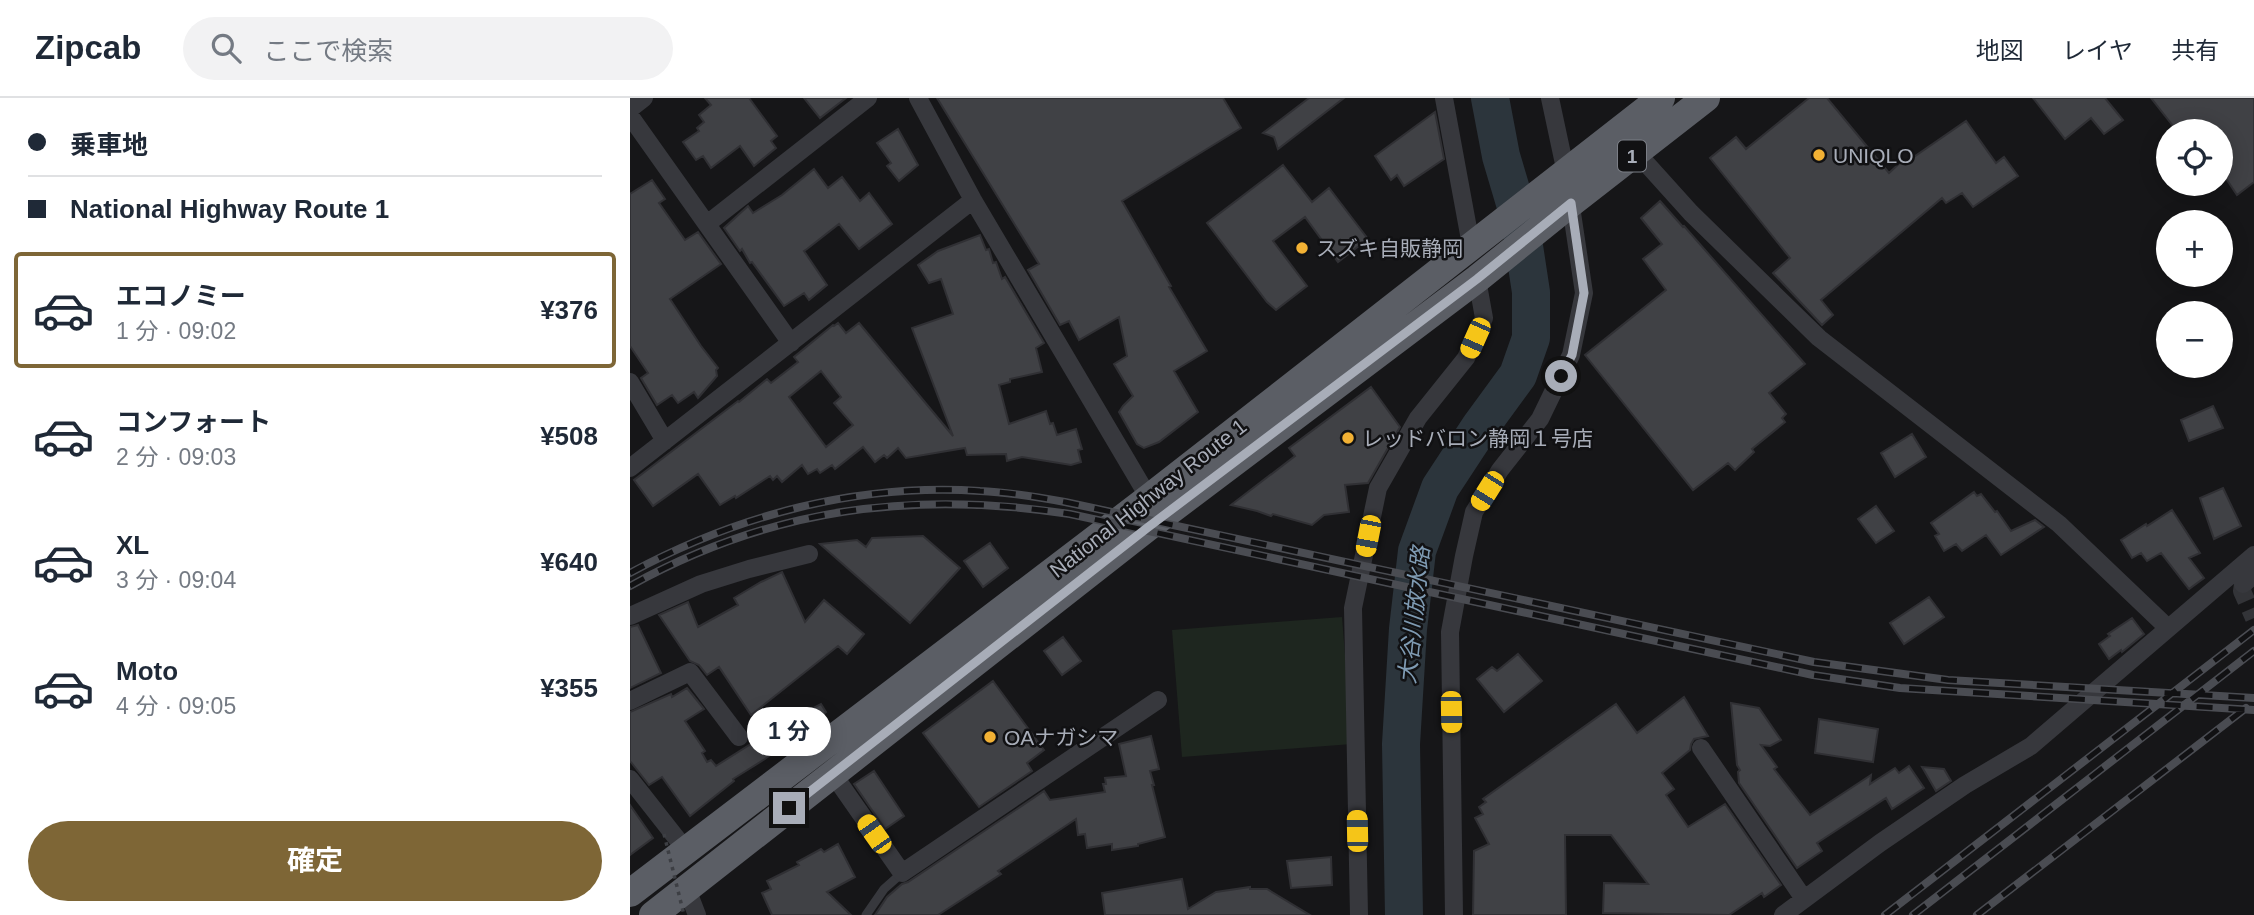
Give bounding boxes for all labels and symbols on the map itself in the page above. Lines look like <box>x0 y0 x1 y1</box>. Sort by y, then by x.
road number: 1 <box>1618 141 1646 172</box>
place label: UNIQLO <box>1833 144 1914 167</box>
marker: UNIQLO <box>1811 147 1827 163</box>
place label: スズキ自販静岡 <box>1316 237 1463 260</box>
marker: スズキ自販静岡 <box>1294 240 1310 256</box>
car <box>1457 315 1494 361</box>
route start <box>1545 360 1577 392</box>
street label: National Highway Route 1 <box>1045 414 1251 582</box>
place label: レッドバロン静岡１号店 <box>1362 427 1593 450</box>
marker: レッドバロン静岡１号店 <box>1340 430 1356 446</box>
car <box>1467 468 1508 514</box>
car <box>1354 513 1383 559</box>
water label: 大谷川放水路 <box>1394 543 1434 685</box>
car <box>1441 691 1462 733</box>
callout: 1 分 <box>747 706 831 756</box>
place label: OAナガシマ <box>1004 726 1118 749</box>
marker: OAナガシマ <box>982 729 998 745</box>
route end <box>773 792 805 824</box>
car <box>1347 810 1368 852</box>
car <box>854 811 895 857</box>

